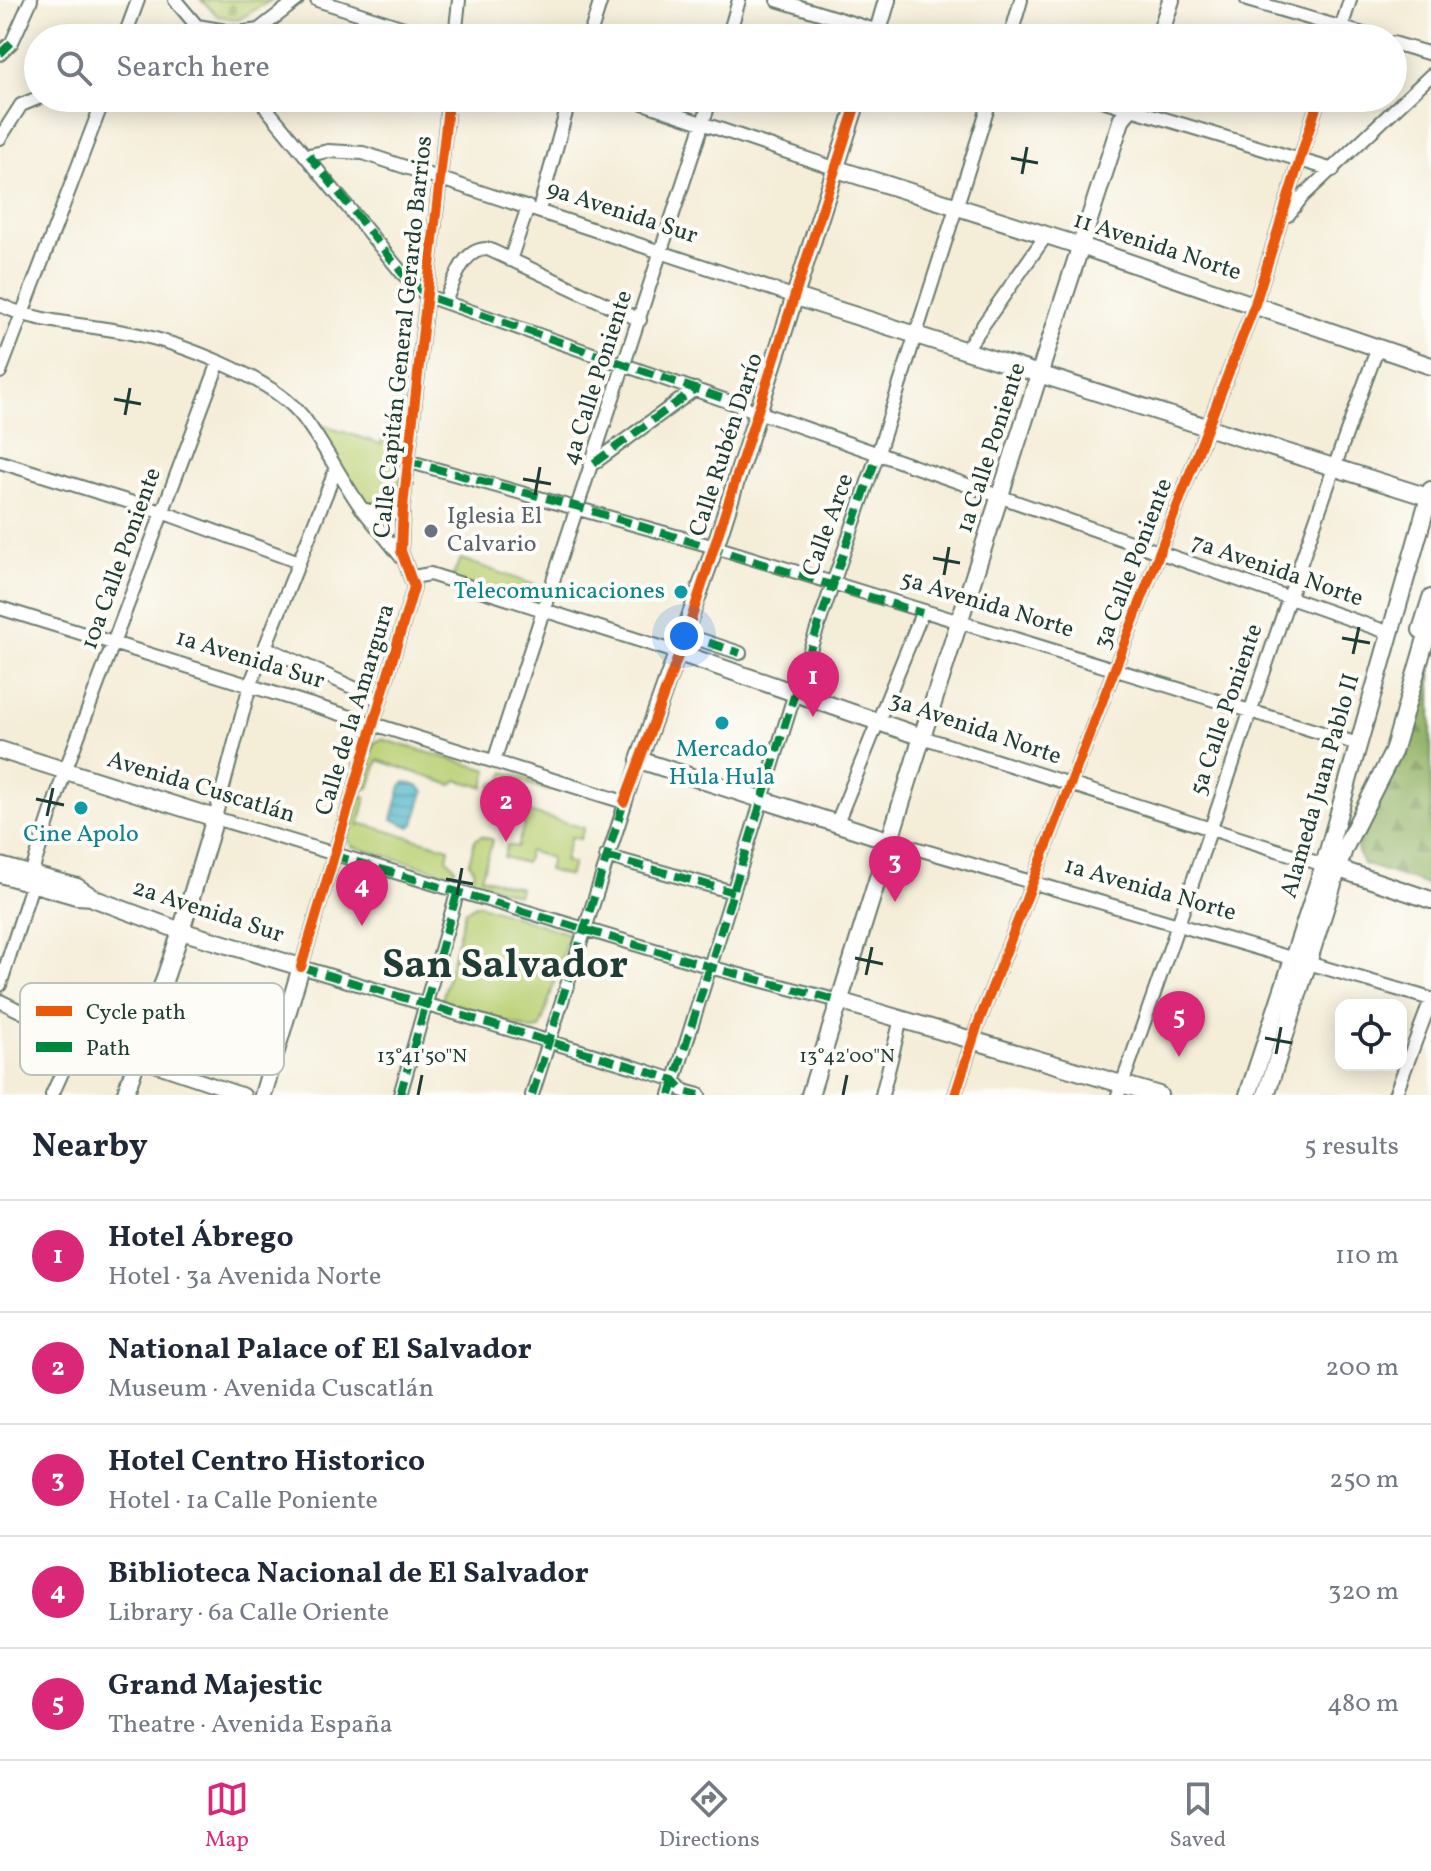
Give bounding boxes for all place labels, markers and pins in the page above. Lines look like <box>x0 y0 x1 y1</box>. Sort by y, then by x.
place label: Iglesia El Calvario <box>447 500 542 562</box>
marker: Iglesia El Calvario <box>422 522 440 540</box>
place label: Telecomunicaciones <box>454 575 665 609</box>
marker: Telecomunicaciones <box>672 583 690 601</box>
pin: 1 <box>787 651 839 717</box>
marker: Mercado Hula Hula <box>713 714 731 732</box>
place label: Mercado Hula Hula <box>669 733 775 795</box>
pin: 2 <box>480 776 532 842</box>
marker: Cine Apolo <box>72 799 90 817</box>
place label: Cine Apolo <box>23 818 139 852</box>
pin: 3 <box>869 836 921 902</box>
pin: 4 <box>336 860 388 926</box>
pin: 5 <box>1153 991 1205 1057</box>

